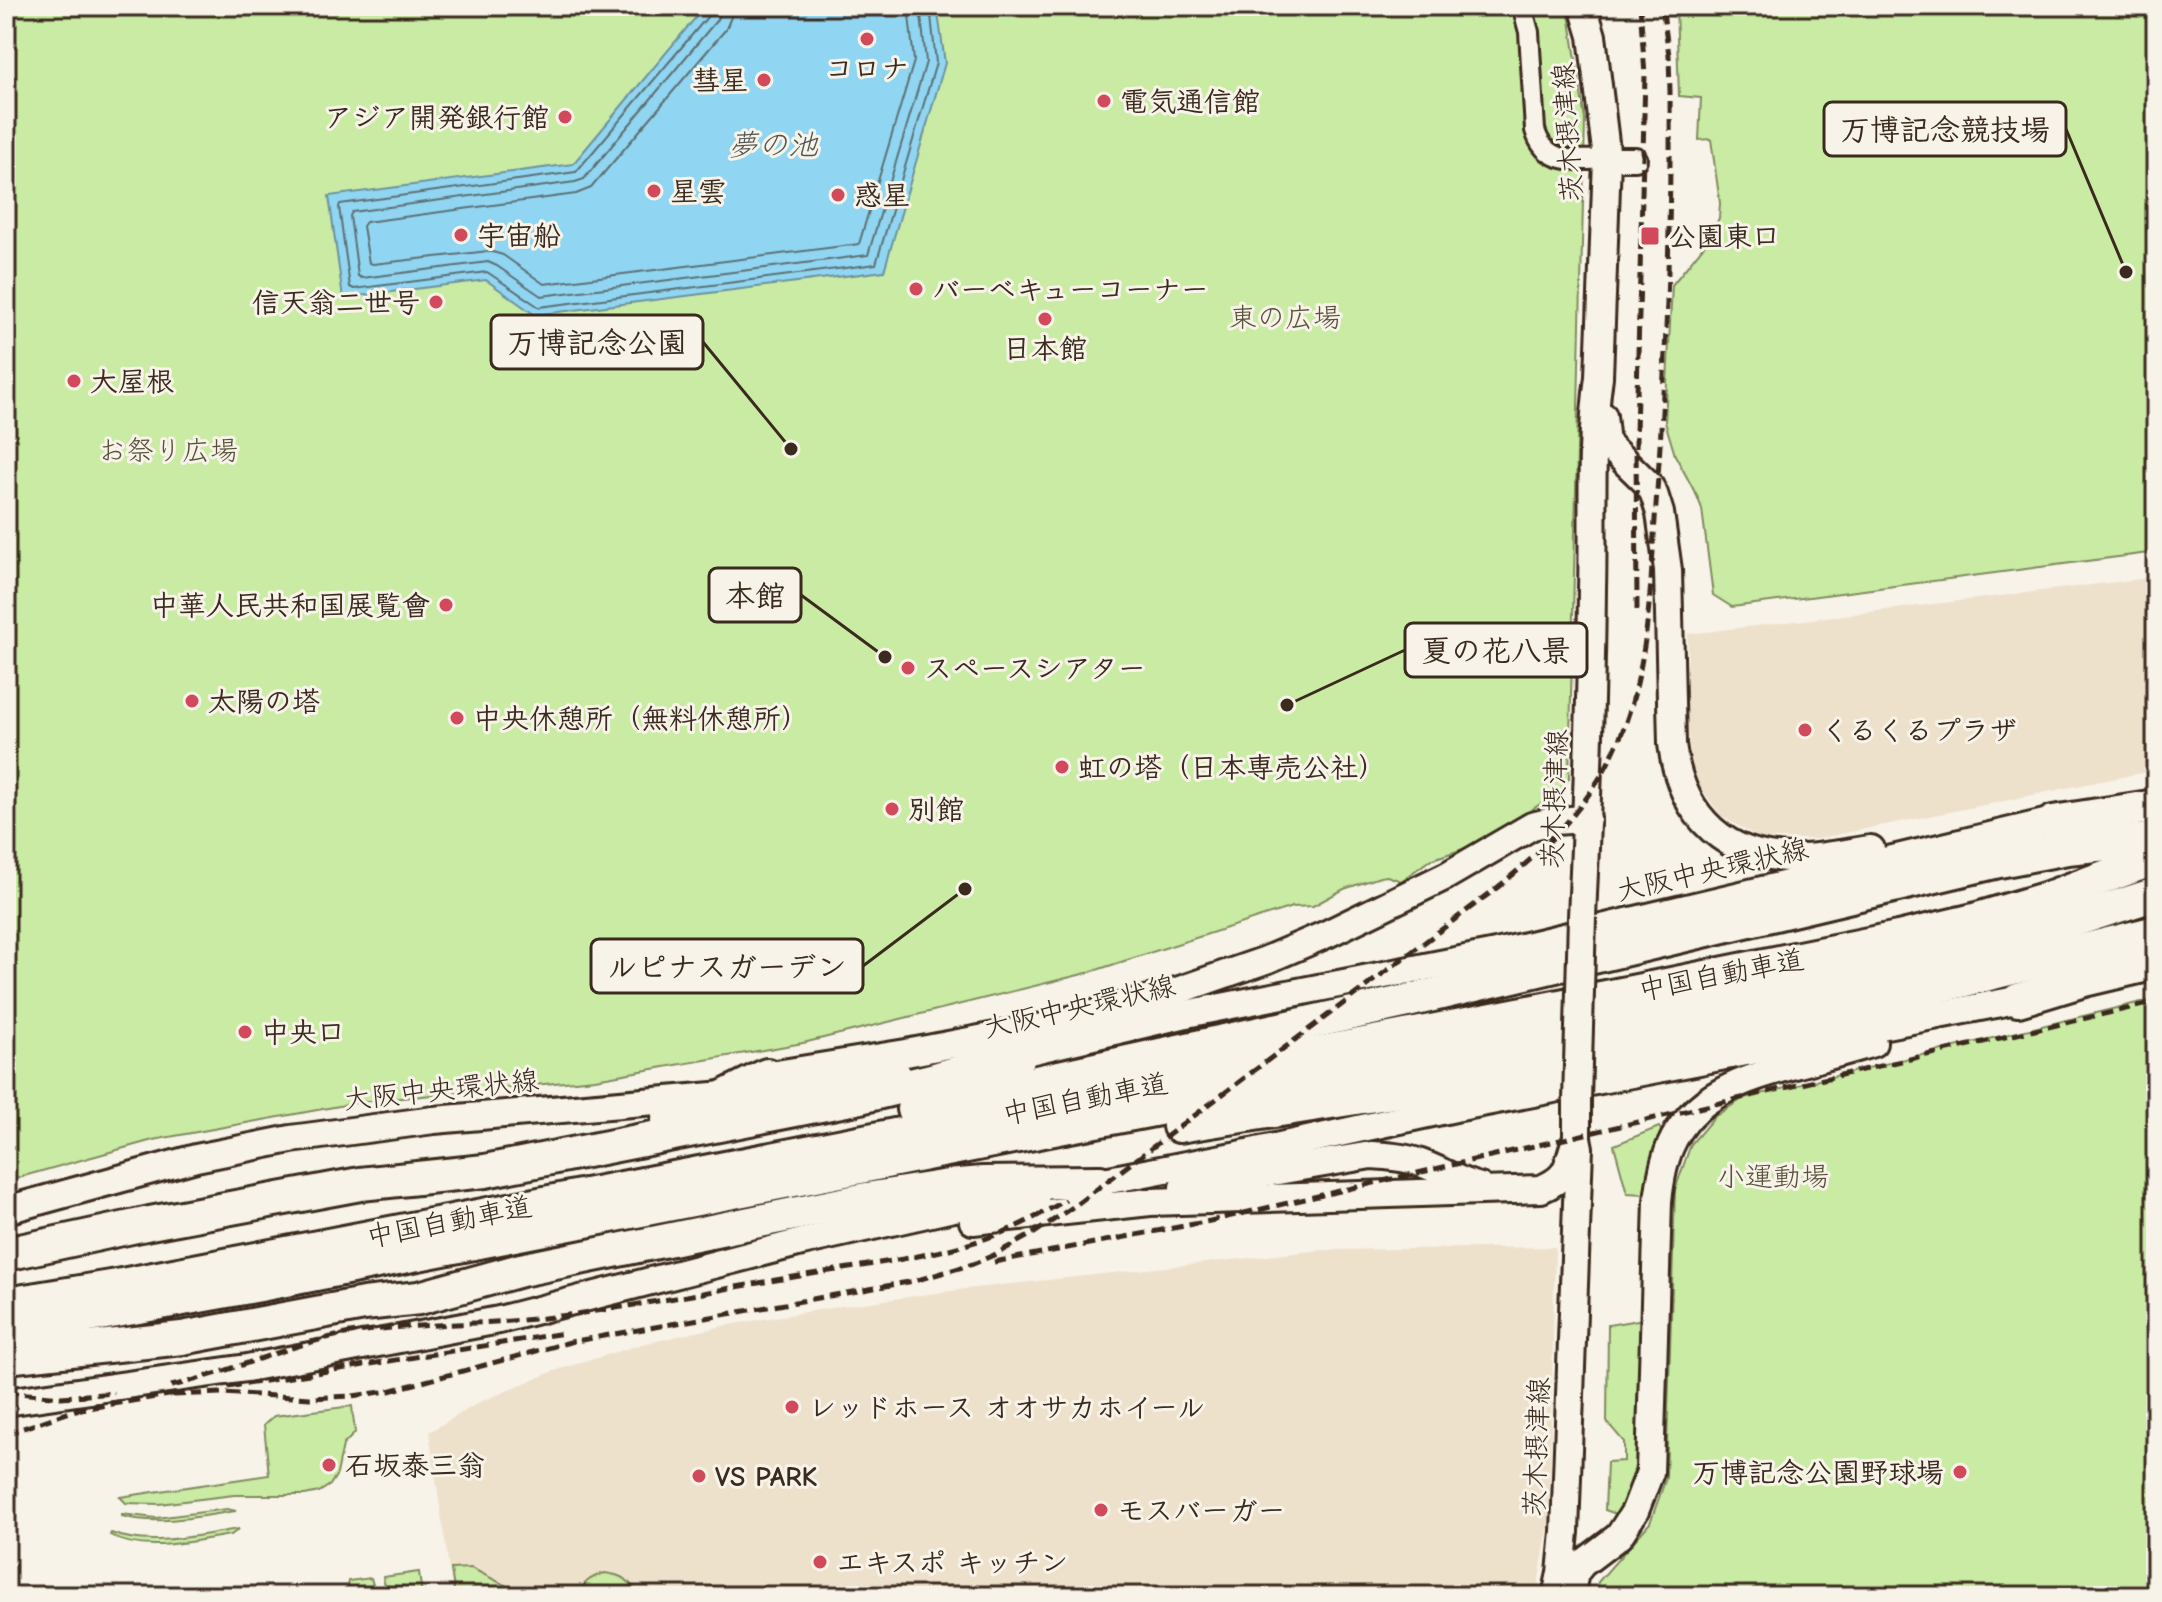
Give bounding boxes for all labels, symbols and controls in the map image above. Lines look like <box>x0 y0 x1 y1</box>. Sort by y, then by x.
marker: コロナ <box>858 30 876 48</box>
place label: コロナ <box>825 53 909 85</box>
street label: 茨木摂津線 <box>1547 61 1589 203</box>
place label: 彗星 <box>692 65 748 97</box>
marker: 彗星 <box>755 71 773 89</box>
place label: 電気通信館 <box>1120 86 1260 118</box>
marker: 電気通信館 <box>1095 92 1113 110</box>
place label: アジア開発銀行館 <box>324 102 549 134</box>
callout: 万博記念競技場 <box>1824 102 2066 156</box>
marker: アジア開発銀行館 <box>556 108 574 126</box>
text: 万博記念競技場 <box>1840 113 2050 148</box>
water label: 夢の池 <box>728 128 819 163</box>
place label: 星雲 <box>670 176 726 208</box>
place label: 惑星 <box>854 180 910 212</box>
marker: 星雲 <box>645 182 663 200</box>
marker: 惑星 <box>829 186 847 204</box>
place label: 宇宙船 <box>477 220 561 252</box>
place label: 公園東口 <box>1668 221 1780 253</box>
marker: 公園東口 <box>1639 225 1661 247</box>
marker: 宇宙船 <box>452 226 470 244</box>
place label: バーベキューコーナー <box>932 274 1209 306</box>
marker: バーベキューコーナー <box>907 280 925 298</box>
place label: 信天翁二世号 <box>252 287 420 319</box>
marker: 信天翁二世号 <box>427 293 445 311</box>
park label: 東の広場 <box>1229 302 1341 334</box>
marker: 日本館 <box>1036 310 1054 328</box>
callout: 万博記念公園 <box>491 315 703 369</box>
text: 万博記念公園 <box>507 326 687 361</box>
place label: 日本館 <box>1003 333 1087 365</box>
place label: 大屋根 <box>90 366 174 398</box>
marker: 大屋根 <box>65 372 83 390</box>
park label: お祭り広場 <box>98 435 238 467</box>
callout: 本館 <box>709 568 801 622</box>
text: 本館 <box>725 579 785 614</box>
place label: 中華人民共和国展覧會 <box>150 590 430 622</box>
marker: 中華人民共和国展覧會 <box>437 596 455 614</box>
callout: 夏の花八景 <box>1405 623 1587 677</box>
text: 夏の花八景 <box>1421 634 1571 669</box>
place label: スペースシアター <box>924 653 1146 685</box>
marker: スペースシアター <box>899 659 917 677</box>
place label: 太陽の塔 <box>208 686 320 718</box>
marker: 太陽の塔 <box>183 692 201 710</box>
place label: 中央休憩所（無料休憩所） <box>473 703 809 735</box>
marker: 中央休憩所（無料休憩所） <box>448 709 466 727</box>
place label: くるくるプラザ <box>1821 715 2017 747</box>
marker: くるくるプラザ <box>1796 721 1814 739</box>
street label: 茨木摂津線 <box>1537 729 1573 870</box>
place label: 虹の塔（日本専売公社） <box>1078 752 1386 784</box>
marker: 虹の塔（日本専売公社） <box>1053 758 1071 776</box>
place label: 別館 <box>908 794 964 826</box>
marker: 別館 <box>883 800 901 818</box>
street label: 大阪中央環状線 <box>1613 832 1811 908</box>
callout: ルピナスガーデン <box>591 939 863 993</box>
street label: 中国自動車道 <box>1636 943 1807 1007</box>
text: ルピナスガーデン <box>607 950 847 985</box>
street label: 大阪中央環状線 <box>980 969 1178 1045</box>
place label: 中央口 <box>261 1017 345 1049</box>
marker: 中央口 <box>236 1023 254 1041</box>
street label: 大阪中央環状線 <box>342 1064 540 1116</box>
street label: 中国自動車道 <box>1000 1067 1171 1131</box>
park label: 小運動場 <box>1717 1161 1829 1193</box>
street label: 中国自動車道 <box>364 1190 535 1254</box>
street label: 茨木摂津線 <box>1519 1377 1555 1518</box>
place label: レッドホース オオサカホイール <box>808 1392 1205 1424</box>
marker: レッドホース オオサカホイール <box>783 1398 801 1416</box>
place label: 石坂泰三翁 <box>345 1450 485 1482</box>
marker: 石坂泰三翁 <box>320 1456 338 1474</box>
place label: 万博記念公園野球場 <box>1692 1457 1944 1489</box>
place label: VS PARK <box>715 1461 817 1493</box>
marker: 万博記念公園野球場 <box>1951 1463 1969 1481</box>
marker: VS PARK <box>690 1467 708 1485</box>
place label: モスバーガー <box>1117 1495 1286 1527</box>
marker: モスバーガー <box>1092 1501 1110 1519</box>
place label: エキスポ キッチン <box>836 1547 1068 1579</box>
marker: エキスポ キッチン <box>811 1553 829 1571</box>

